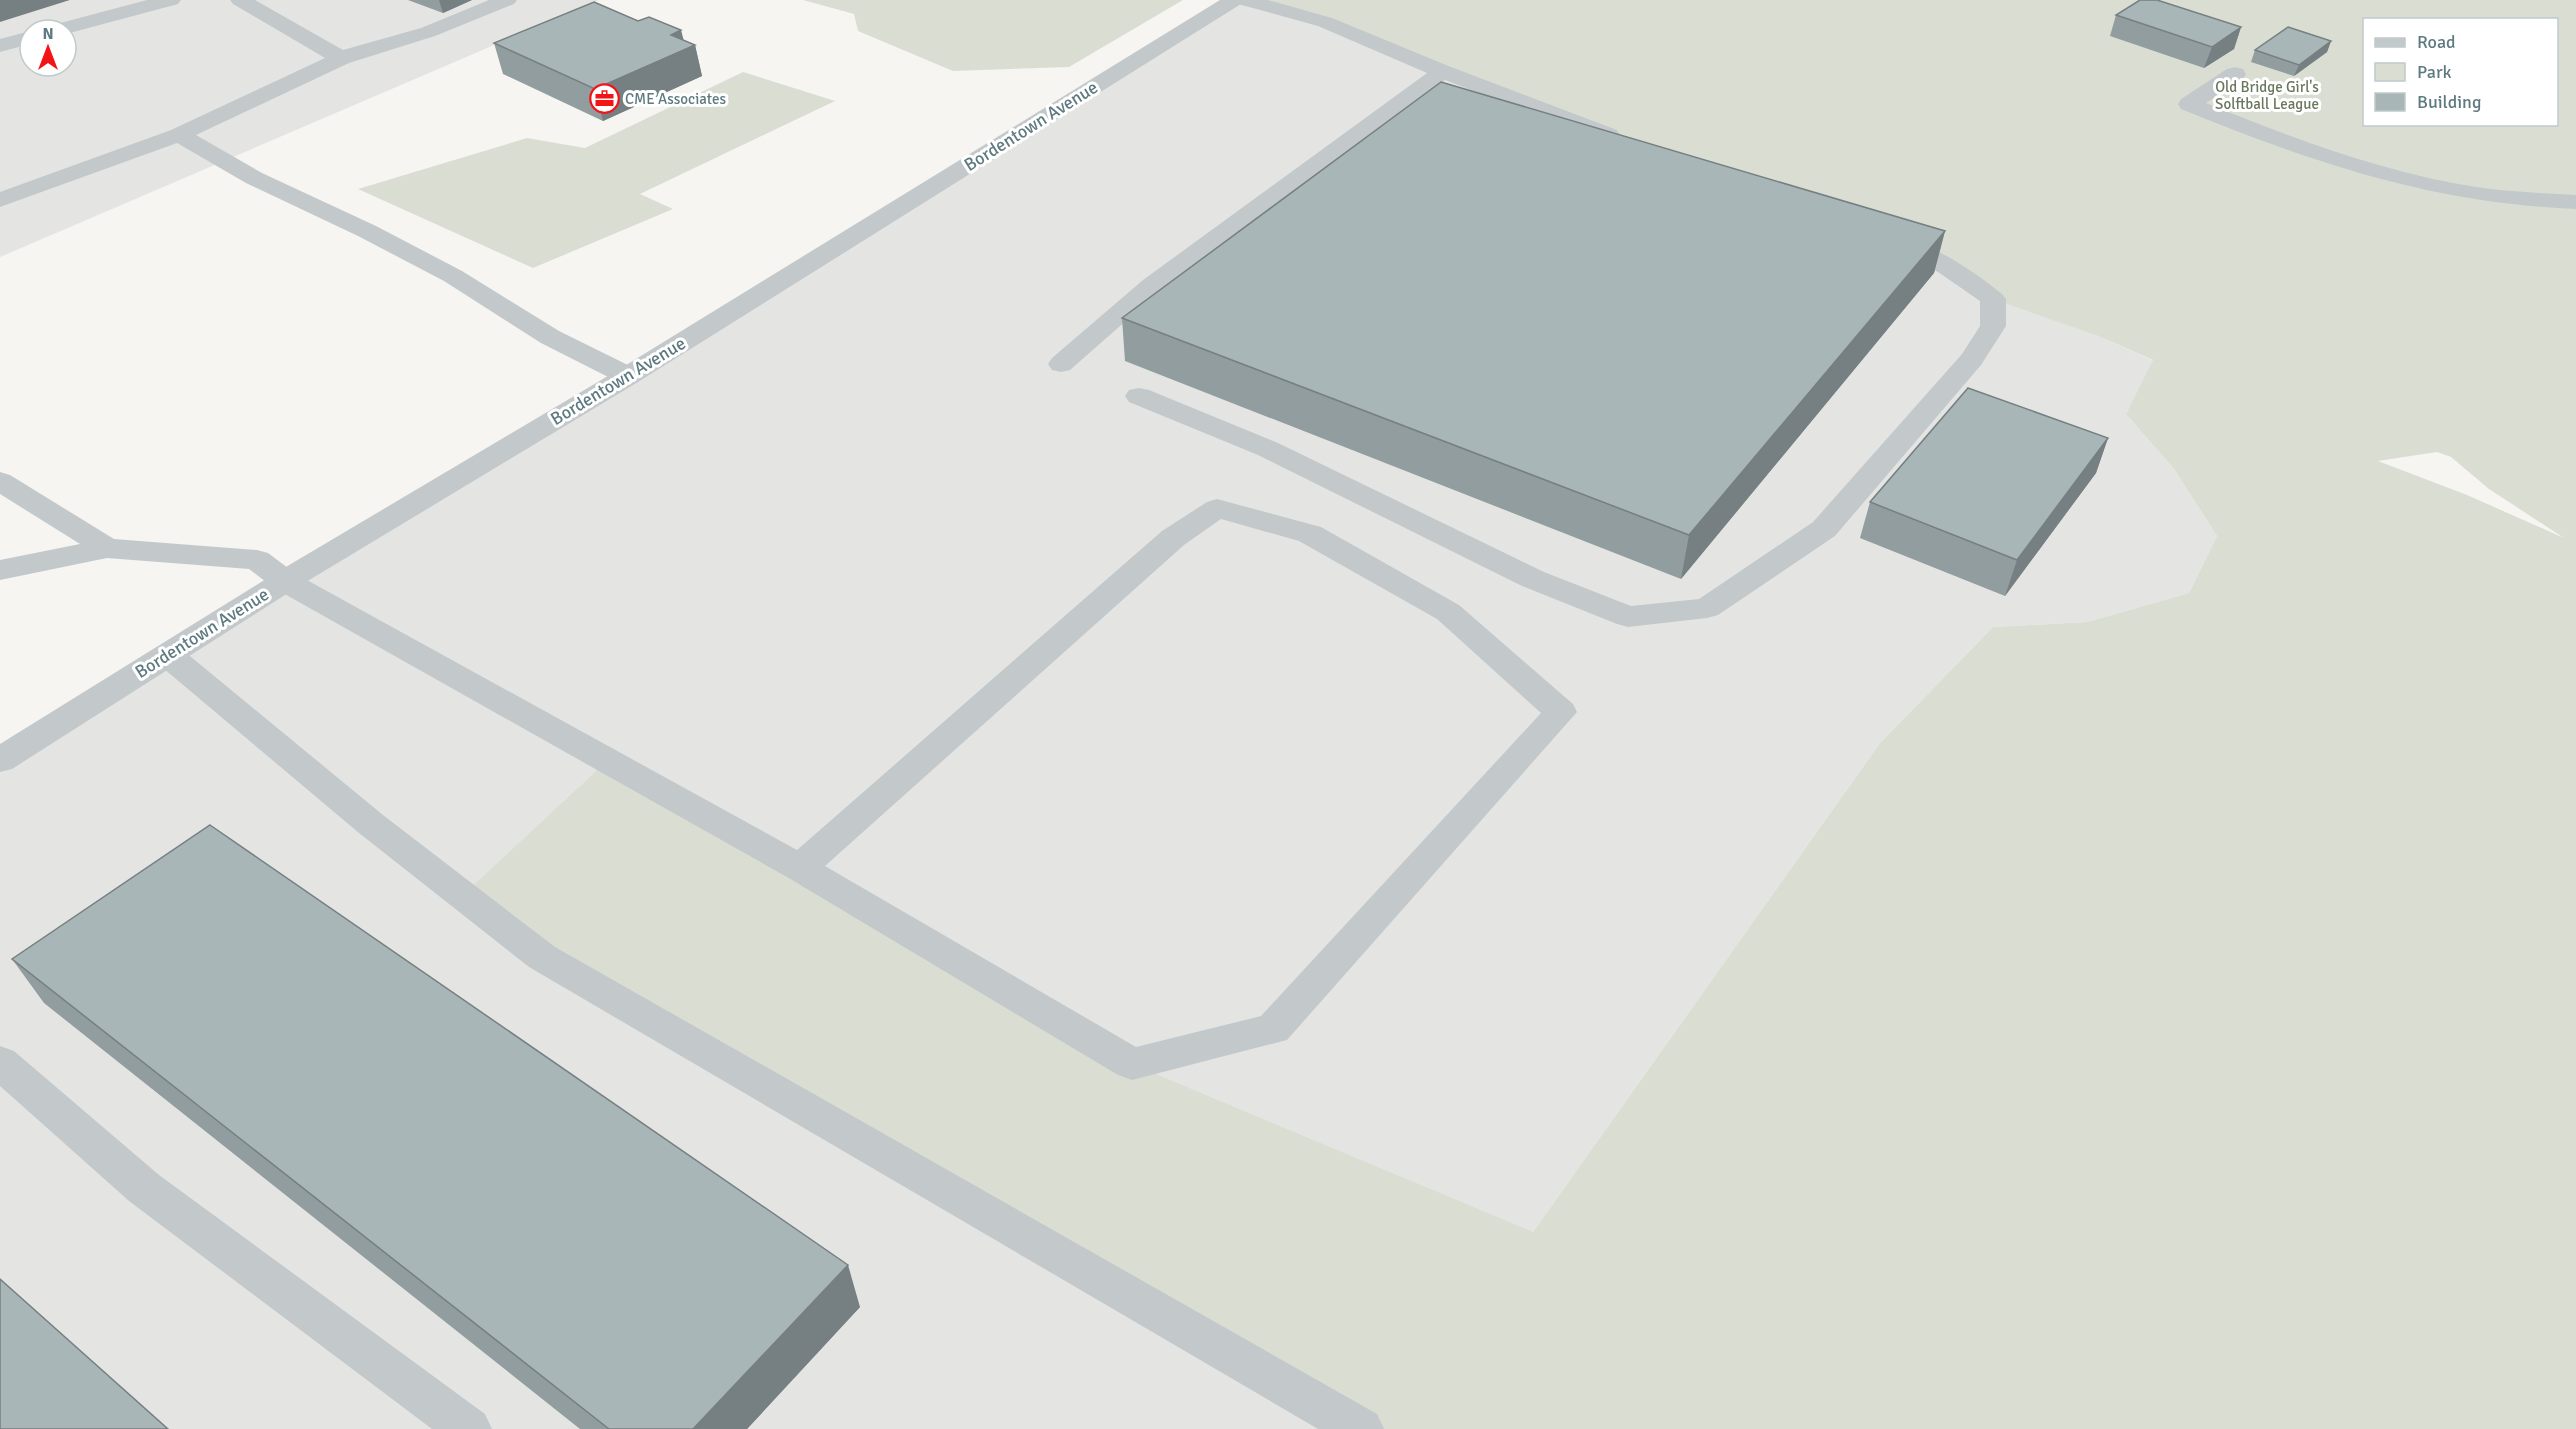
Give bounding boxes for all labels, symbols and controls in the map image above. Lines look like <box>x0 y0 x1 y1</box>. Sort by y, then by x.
north arrow <box>18 18 78 78</box>
legend <box>2363 18 2558 126</box>
text: N <box>42 24 54 44</box>
text: Road <box>2417 31 2456 53</box>
text: Park <box>2417 61 2452 83</box>
street label: Bordentown Avenue <box>960 76 1102 176</box>
park label: Old Bridge Girl's Solftball League <box>2215 78 2319 113</box>
office icon: CME Associates <box>588 83 620 115</box>
place label: CME Associates <box>625 90 726 108</box>
text: Building <box>2417 91 2481 113</box>
street label: Bordentown Avenue <box>547 332 689 430</box>
street label: Bordentown Avenue <box>131 583 273 683</box>

